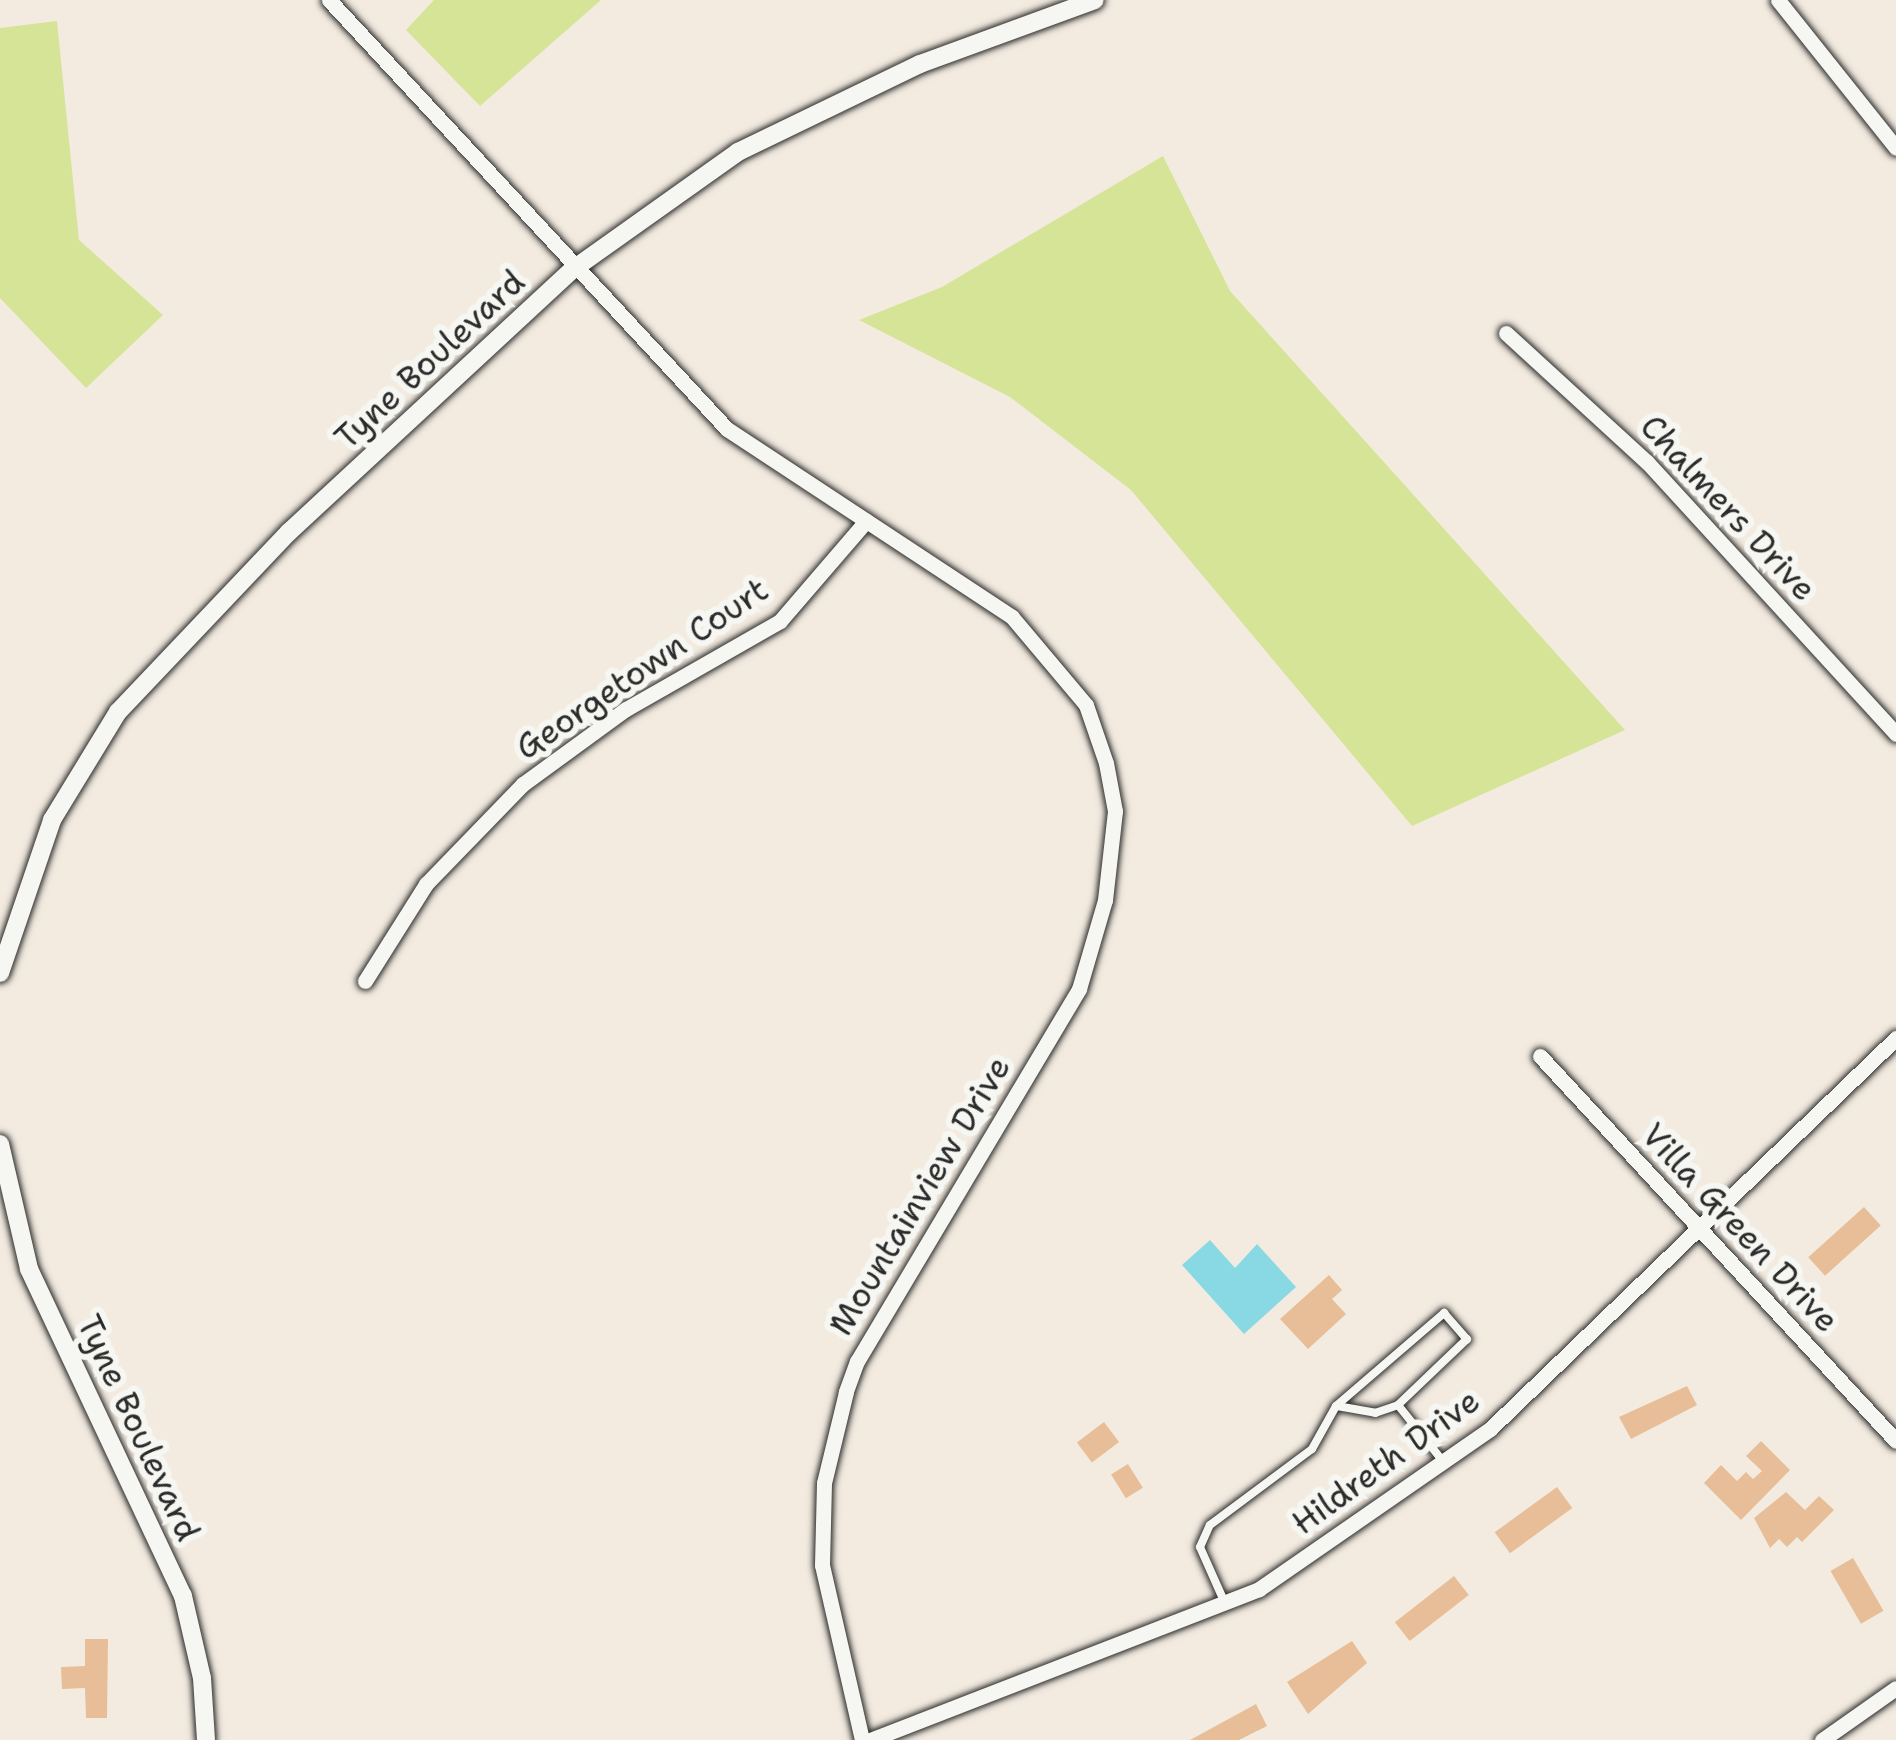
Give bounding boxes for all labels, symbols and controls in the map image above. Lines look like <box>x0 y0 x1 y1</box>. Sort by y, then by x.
street label: Tyne Boulevard <box>327 262 533 458</box>
street label: Chalmers Drive <box>1632 407 1824 609</box>
street label: Georgetown Court <box>508 570 776 768</box>
street label: Mountainview Drive <box>821 1049 1019 1343</box>
street label: Villa Green Drive <box>1633 1115 1847 1341</box>
street label: Tyne Boulevard <box>68 1309 208 1547</box>
street label: Hildreth Drive <box>1285 1381 1487 1543</box>

